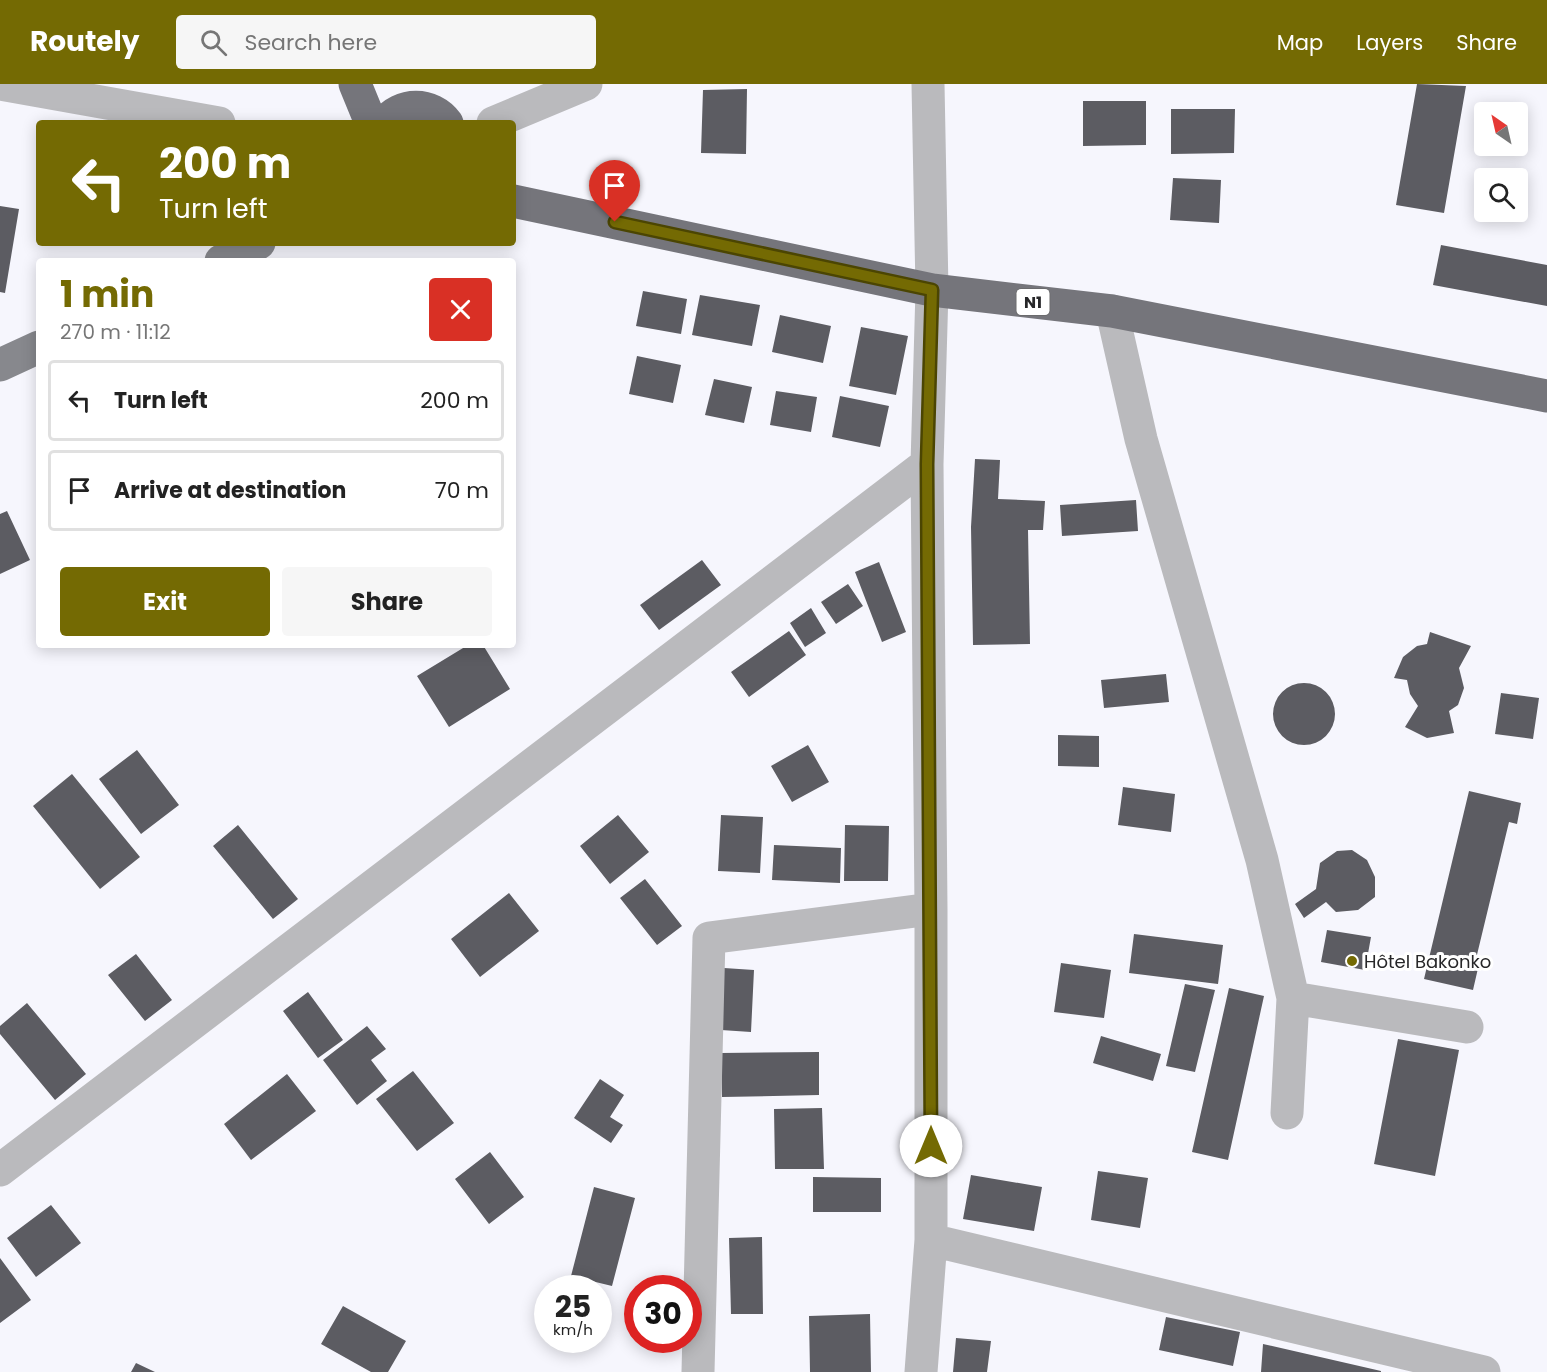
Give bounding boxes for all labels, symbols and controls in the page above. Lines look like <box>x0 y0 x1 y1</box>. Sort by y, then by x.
search box <box>176 15 596 69</box>
text: Routely <box>30 22 140 61</box>
icon: search <box>197 26 230 59</box>
text: Search here <box>245 27 377 58</box>
text: Map <box>1277 28 1323 57</box>
text: Layers <box>1356 28 1423 57</box>
text: Share <box>1456 28 1517 57</box>
north arrow <box>1474 102 1528 156</box>
map controls <box>1474 102 1528 222</box>
text: 200 m <box>159 134 291 193</box>
icon: left <box>60 144 138 222</box>
pin <box>589 160 640 222</box>
button: search <box>1474 168 1528 222</box>
icon: arrive <box>598 169 631 202</box>
text: Turn left <box>159 190 268 227</box>
text: 1 min <box>60 269 154 320</box>
button: close <box>429 278 492 341</box>
road number: N1 <box>1016 289 1050 315</box>
text: 270 m · 11:12 <box>60 318 171 346</box>
icon: left <box>63 384 96 417</box>
text: Turn left <box>114 385 208 416</box>
text: 200 m <box>420 385 489 416</box>
icon: arrive <box>63 474 96 507</box>
text: Arrive at destination <box>114 475 346 506</box>
text: 70 m <box>435 475 489 506</box>
button: Exit <box>60 567 270 636</box>
button: Share <box>282 567 492 636</box>
place label: Hôtel Bakonko <box>1364 949 1491 974</box>
marker: Hôtel Bakonko <box>1345 954 1359 968</box>
position arrow <box>899 1114 963 1178</box>
speed limit sign: 30 <box>624 1275 702 1353</box>
text: 25 <box>555 1285 591 1328</box>
text: km/h <box>553 1319 593 1340</box>

